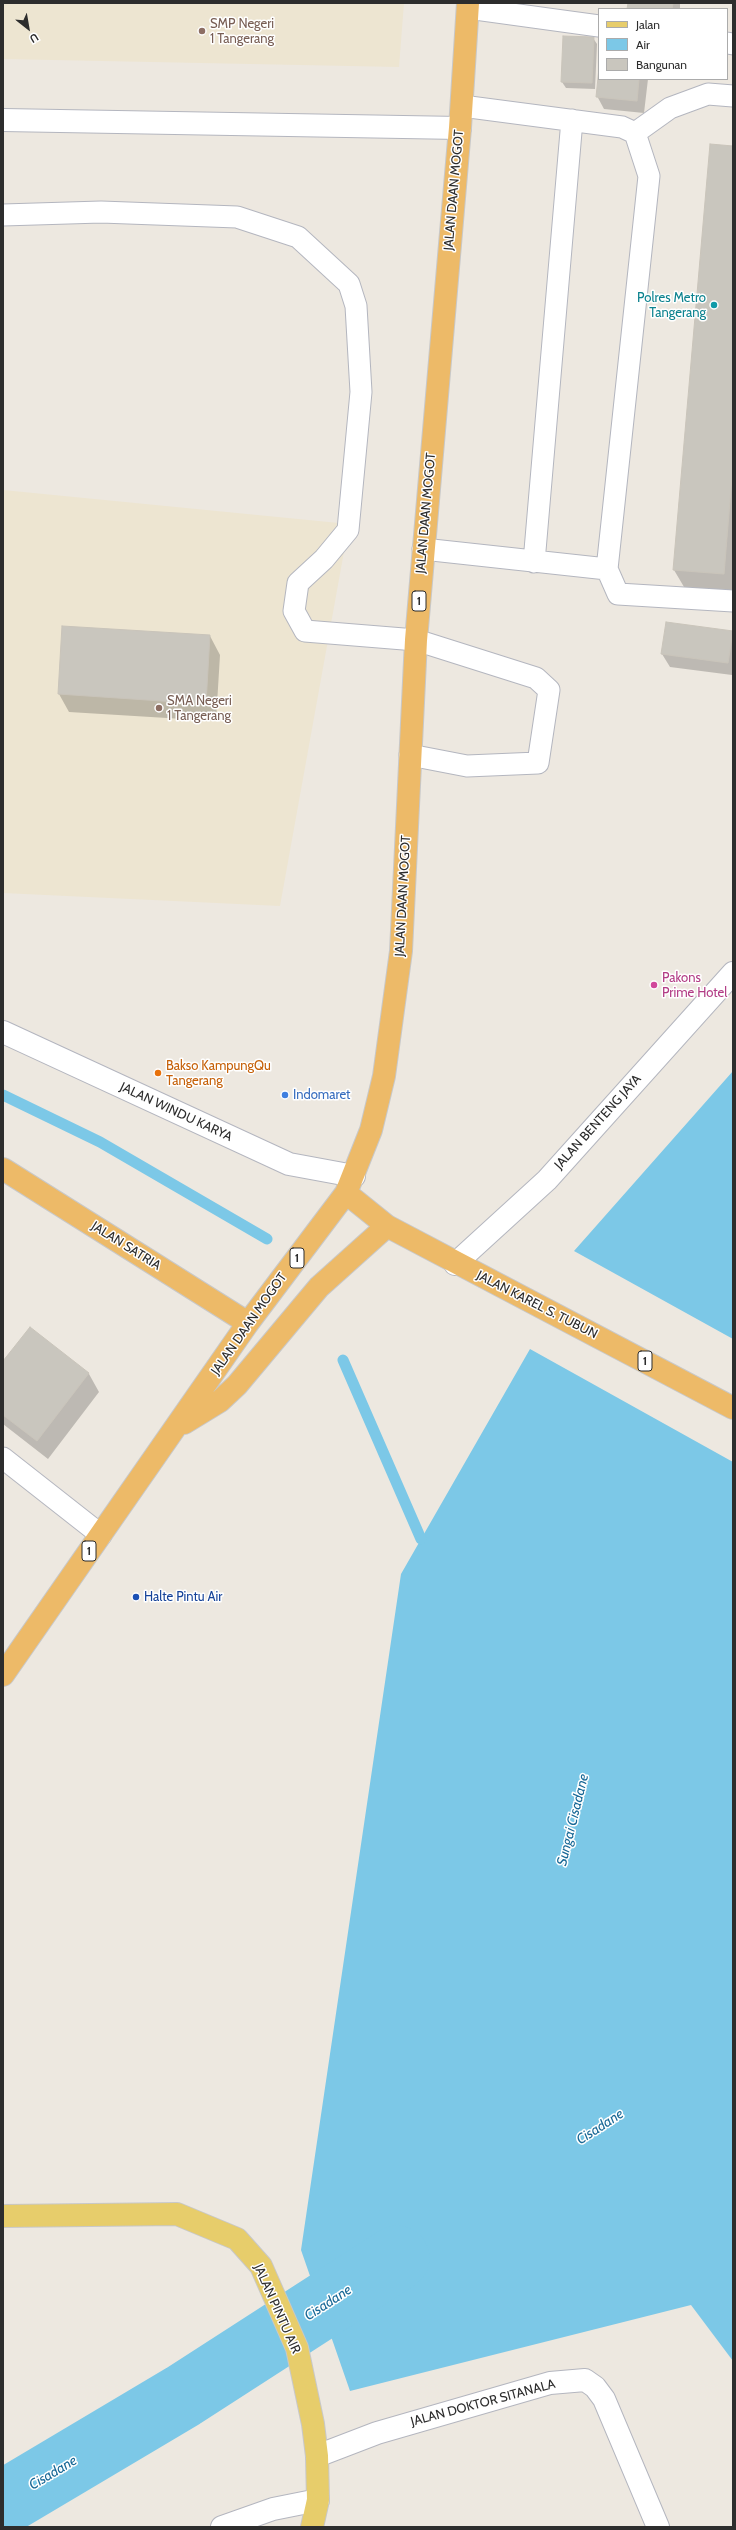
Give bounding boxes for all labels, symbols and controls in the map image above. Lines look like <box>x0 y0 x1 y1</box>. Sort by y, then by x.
north arrow <box>8 8 48 48</box>
legend <box>598 8 728 80</box>
place label: SMP Negeri 1 Tangerang <box>210 16 274 47</box>
text: Jalan <box>636 17 660 32</box>
marker: SMP Negeri 1 Tangerang <box>197 26 207 36</box>
text: U <box>27 30 41 46</box>
text: Air <box>636 37 650 52</box>
text: Bangunan <box>636 57 687 72</box>
street label: JALAN DAAN MOGOT <box>441 129 467 251</box>
place label: Polres Metro Tangerang <box>637 290 706 321</box>
marker: Polres Metro Tangerang <box>709 300 719 310</box>
street label: JALAN DAAN MOGOT <box>413 452 439 574</box>
road number: 1 <box>412 591 426 611</box>
place label: SMA Negeri 1 Tangerang <box>167 693 232 724</box>
marker: SMA Negeri 1 Tangerang <box>154 703 164 713</box>
street label: JALAN DAAN MOGOT <box>392 835 414 957</box>
place label: Pakons Prime Hotel <box>662 970 727 1001</box>
marker: Pakons Prime Hotel <box>649 980 659 990</box>
place label: Bakso KampungQu Tangerang <box>166 1058 271 1089</box>
marker: Bakso KampungQu Tangerang <box>153 1068 163 1078</box>
street label: JALAN BENTENG JAYA <box>551 1071 645 1173</box>
street label: JALAN WINDU KARYA <box>117 1079 235 1145</box>
place label: Indomaret <box>293 1087 350 1103</box>
marker: Indomaret <box>280 1090 290 1100</box>
street label: JALAN SATRIA <box>88 1218 164 1274</box>
road number: 1 <box>290 1248 304 1268</box>
street label: JALAN KAREL S. TUBUN <box>474 1268 600 1342</box>
street label: JALAN DAAN MOGOT <box>208 1270 290 1378</box>
road number: 1 <box>638 1351 652 1371</box>
road number: 1 <box>82 1541 96 1561</box>
place label: Halte Pintu Air <box>144 1589 222 1605</box>
marker: Halte Pintu Air <box>131 1592 141 1602</box>
water label: Sungai Cisadane <box>553 1772 593 1868</box>
water label: Cisadane <box>573 2106 627 2148</box>
street label: JALAN PINTU AIR <box>250 2262 304 2356</box>
water label: Cisadane <box>301 2282 355 2324</box>
street label: JALAN DOKTOR SITANALA <box>409 2376 557 2430</box>
water label: Cisadane <box>26 2452 80 2494</box>

